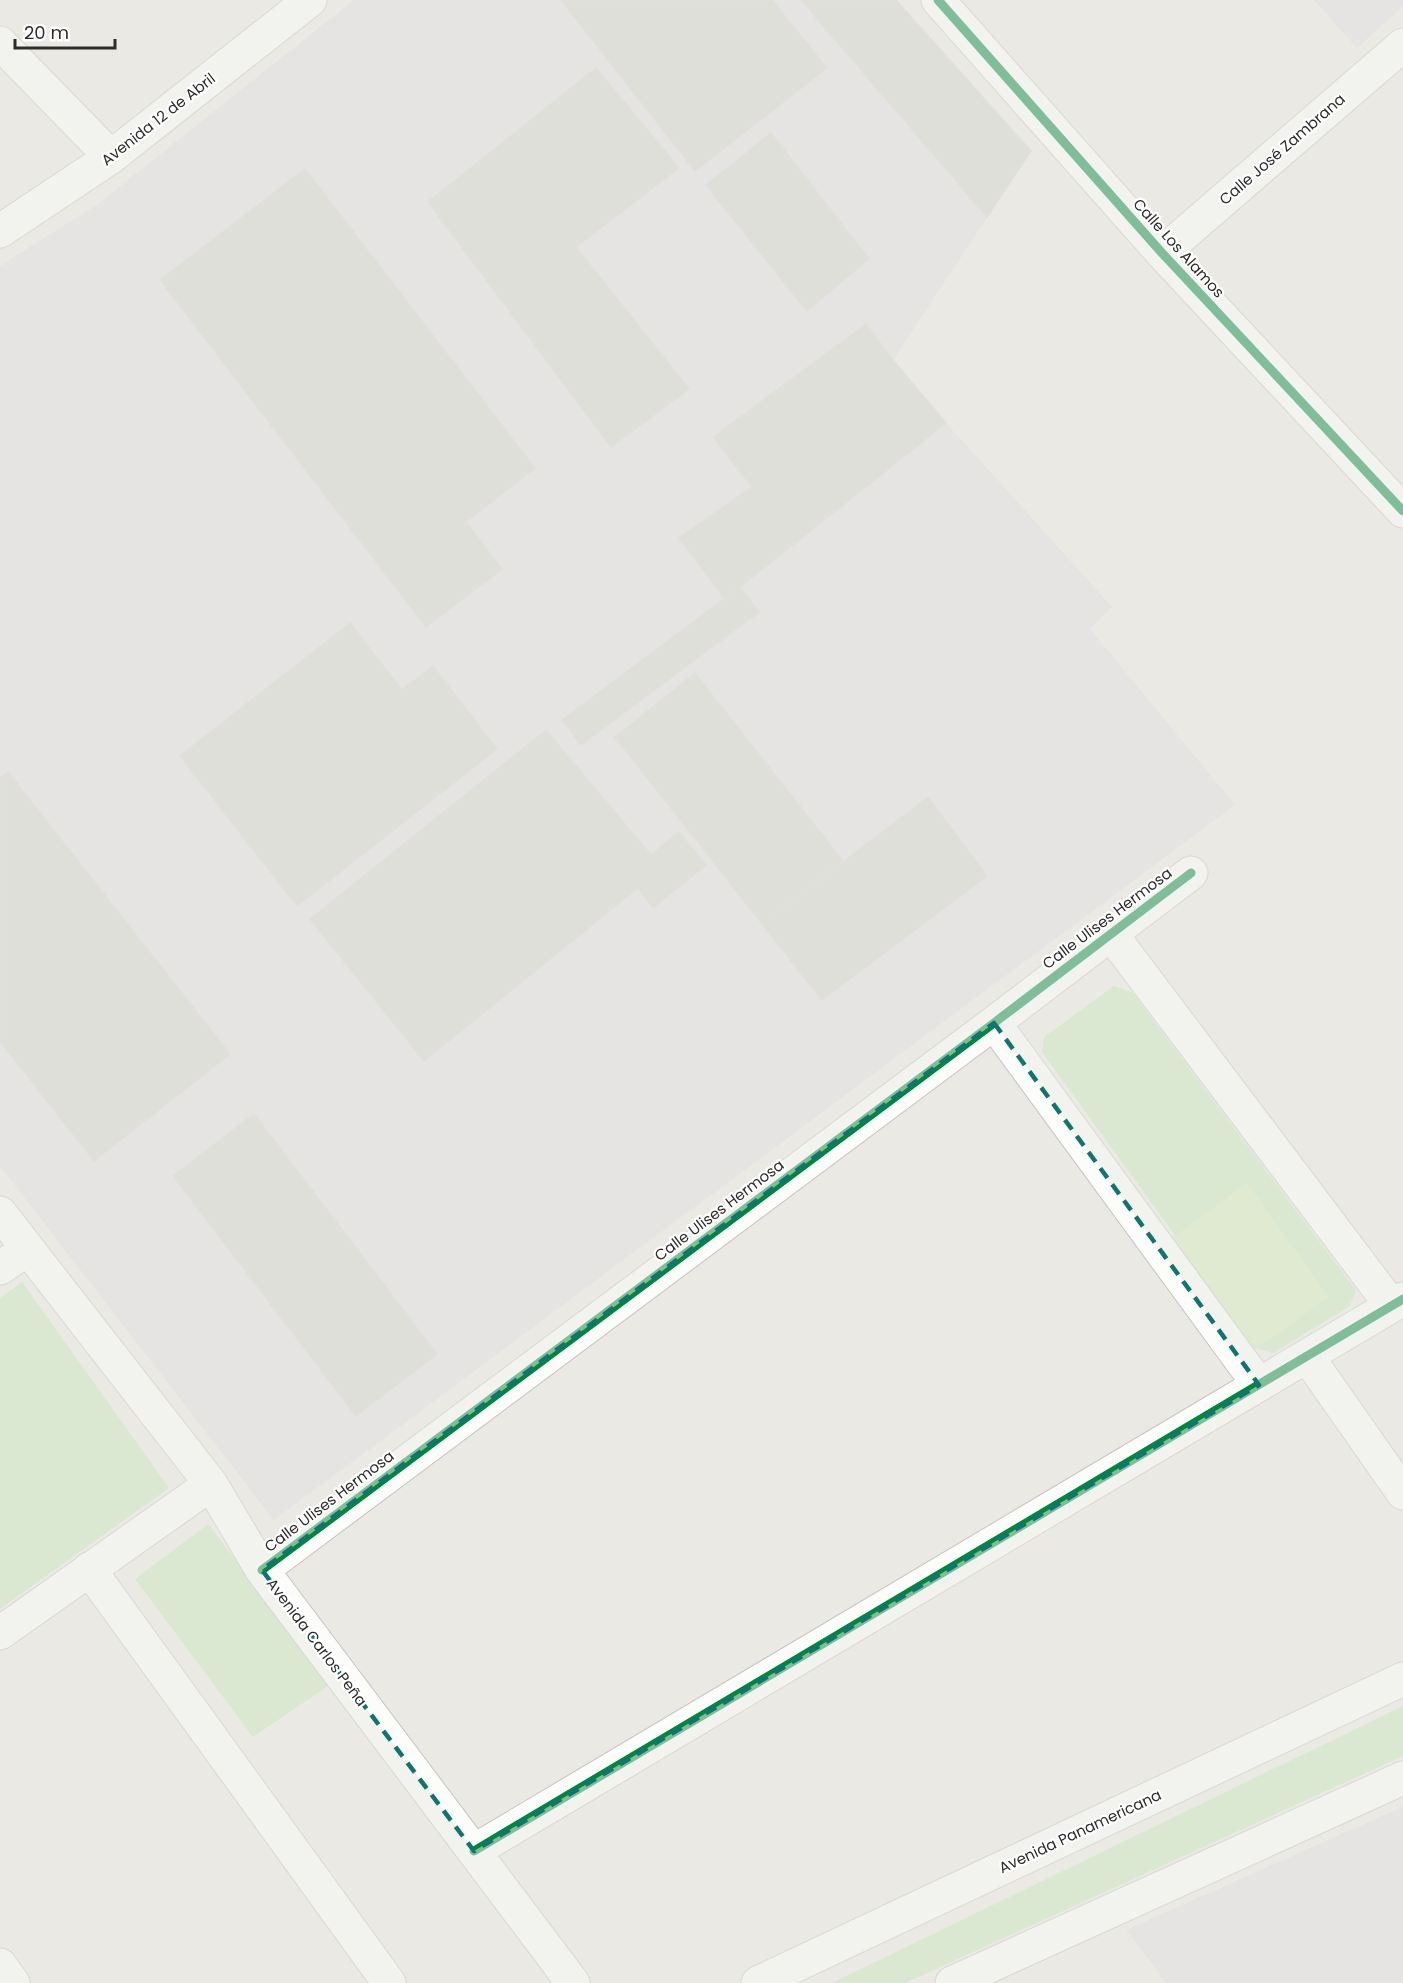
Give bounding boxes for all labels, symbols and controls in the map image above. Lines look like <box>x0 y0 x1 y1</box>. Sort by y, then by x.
scale bar <box>15 12 116 50</box>
text: 20 m <box>24 20 69 45</box>
street label: Avenida 12 de Abril <box>97 68 219 170</box>
street label: Calle José Zambrana <box>1215 88 1349 210</box>
street label: Calle Los Alamos <box>1129 194 1229 302</box>
street label: Calle Ulises Hermosa <box>1038 862 1176 974</box>
street label: Calle Ulises Hermosa <box>650 1154 788 1266</box>
street label: Calle Ulises Hermosa <box>260 1445 398 1557</box>
street label: Avenida Carlos Peña <box>262 1574 372 1710</box>
street label: Avenida Panamericana <box>995 1784 1165 1878</box>

